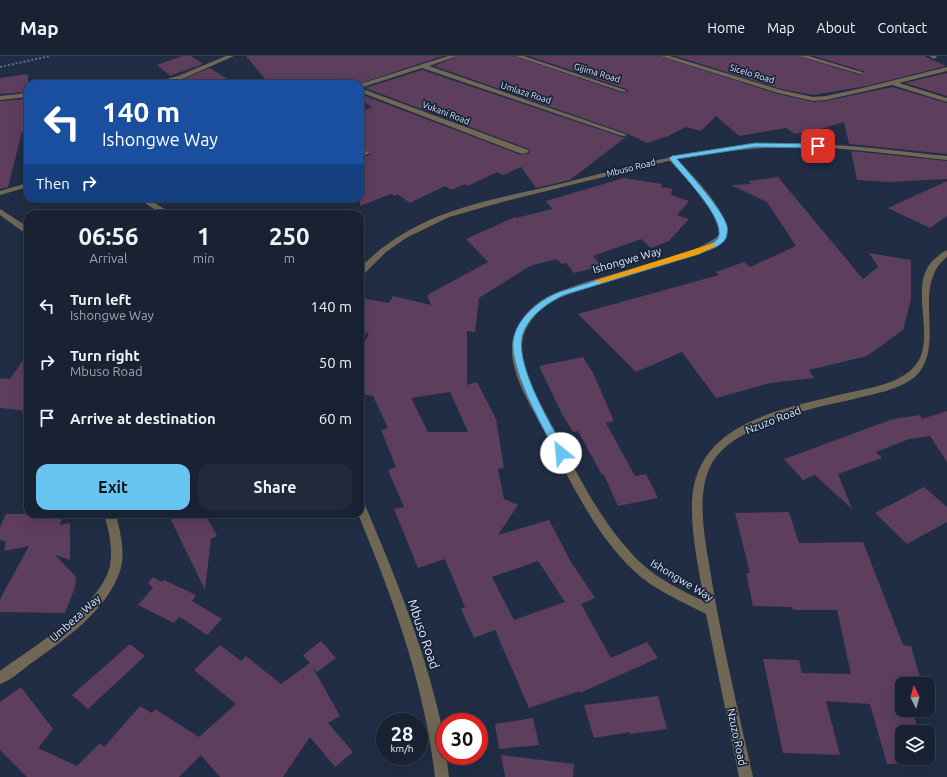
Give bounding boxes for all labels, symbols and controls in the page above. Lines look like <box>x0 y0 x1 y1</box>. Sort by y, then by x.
text: Map <box>20 17 59 39</box>
text: Home <box>707 20 745 36</box>
text: Map <box>767 20 795 36</box>
text: About <box>817 20 856 36</box>
text: Contact <box>878 20 927 36</box>
street label: Gijima Road <box>573 61 621 85</box>
street label: Sicelo Road <box>728 62 776 86</box>
street label: Umlaza Road <box>499 80 553 106</box>
icon: left <box>36 96 88 148</box>
text: 140 m <box>102 96 180 127</box>
street label: Vukani Road <box>421 99 471 127</box>
text: Ishongwe Way <box>102 129 218 149</box>
pin <box>801 129 835 163</box>
icon: arrive <box>807 135 829 157</box>
street label: Mbuso Road <box>605 157 657 179</box>
icon: right <box>78 172 100 194</box>
text: Then <box>36 175 70 192</box>
text: 06:56 <box>78 223 138 250</box>
text: 1 <box>197 223 210 250</box>
text: 250 <box>269 223 310 250</box>
street label: Ishongwe Way <box>591 244 663 276</box>
text: Arrival <box>89 251 127 265</box>
text: min <box>193 251 215 265</box>
text: m <box>284 251 295 265</box>
text: Turn left <box>70 291 131 308</box>
icon: left <box>36 295 58 317</box>
text: 140 m <box>310 298 352 315</box>
text: Ishongwe Way <box>70 308 154 322</box>
text: Turn right <box>70 347 140 364</box>
icon: right <box>36 351 58 373</box>
text: 50 m <box>319 354 352 371</box>
text: Mbuso Road <box>70 364 143 378</box>
street label: Nzuzo Road <box>744 404 802 436</box>
icon: arrive <box>36 407 58 429</box>
text: Arrive at destination <box>70 410 216 427</box>
text: 60 m <box>319 410 352 427</box>
position arrow <box>540 432 582 474</box>
button: Exit <box>36 464 190 510</box>
button: Share <box>198 464 352 510</box>
street label: Ishongwe Way <box>649 557 716 604</box>
street label: Umbeza Way <box>47 592 103 644</box>
street label: Mbuso Road <box>406 597 442 671</box>
north arrow <box>895 677 935 717</box>
map controls <box>895 677 935 765</box>
street label: Nzuzo Road <box>725 707 749 767</box>
speed limit sign: 30 <box>436 713 488 765</box>
text: 28 <box>391 722 413 745</box>
button: layers <box>895 725 935 765</box>
text: km/h <box>390 743 414 754</box>

